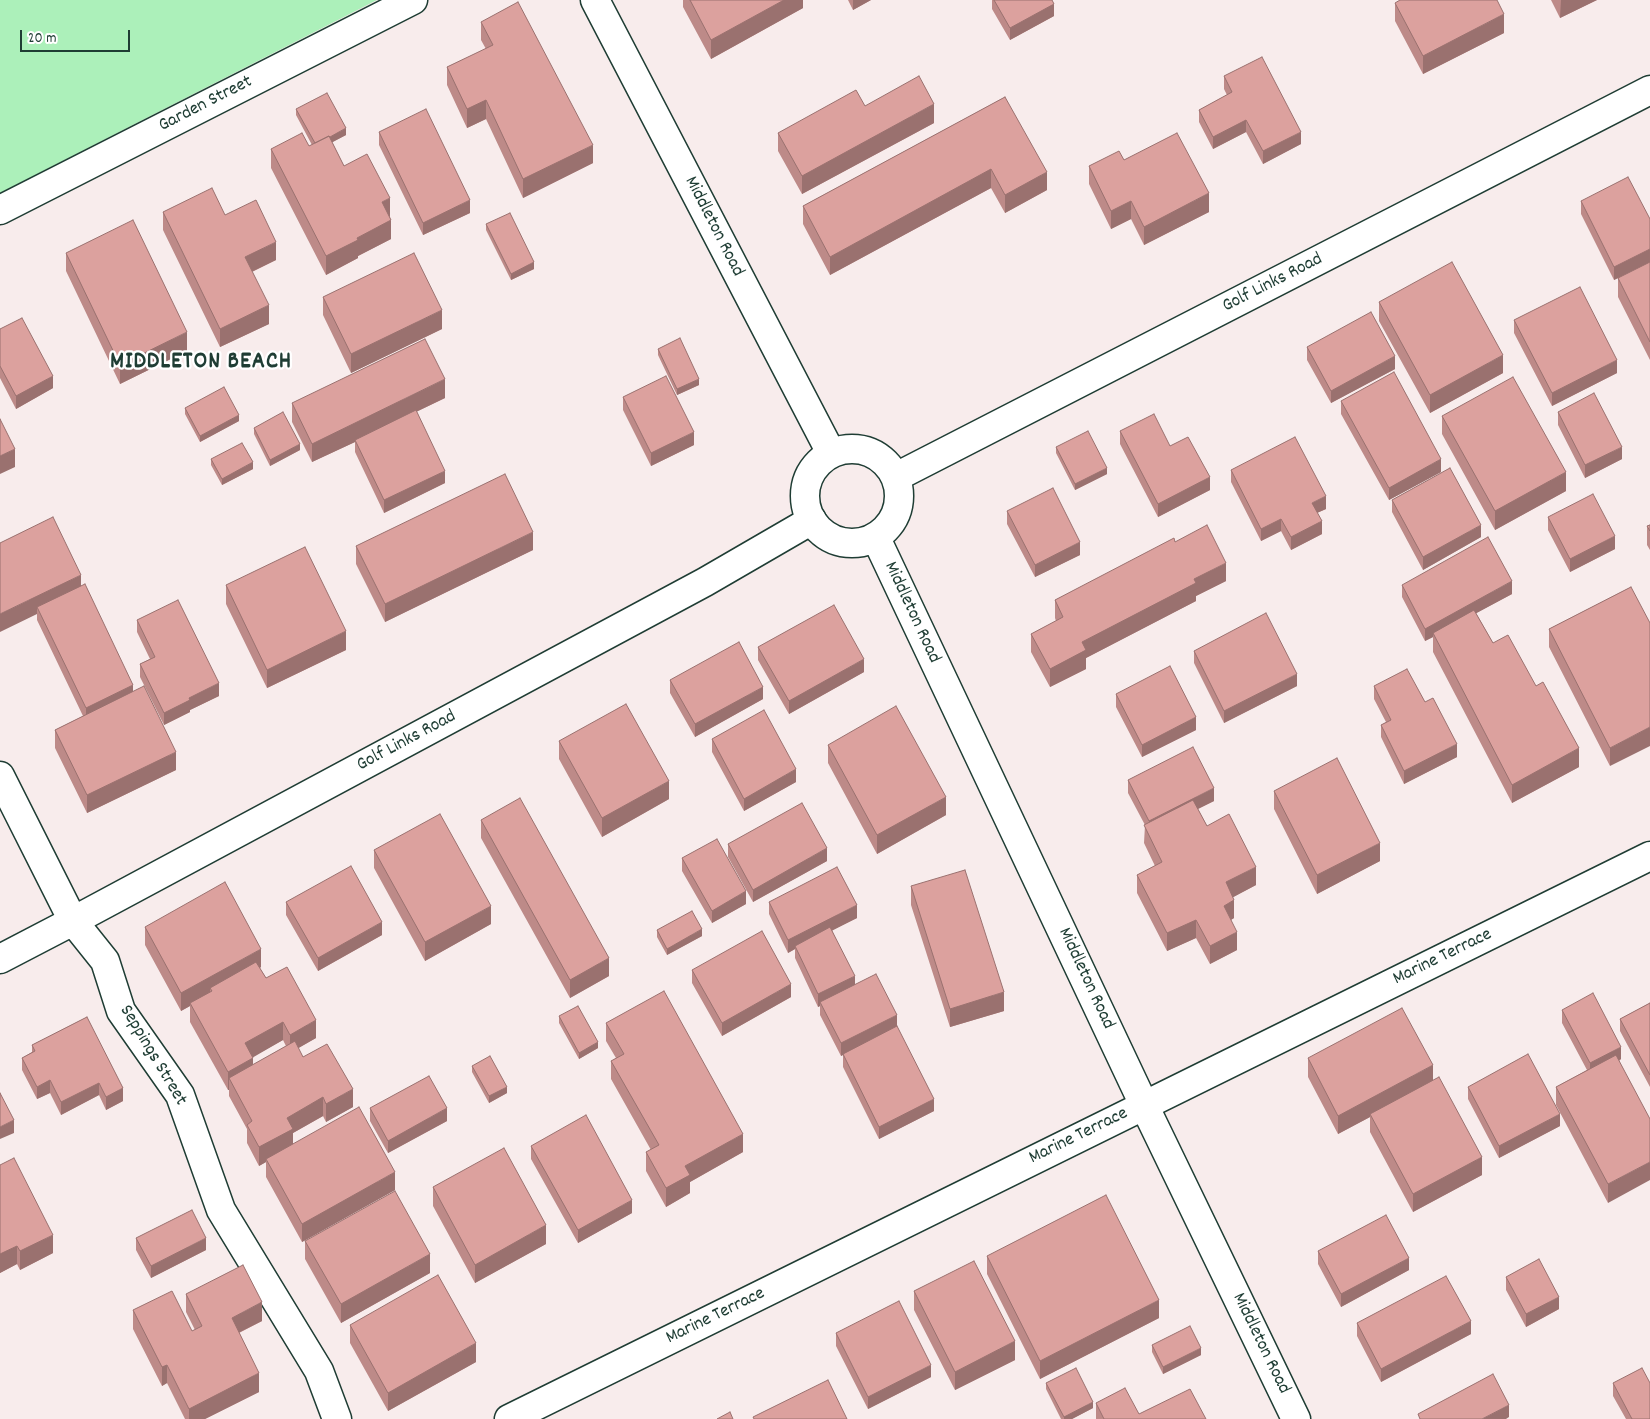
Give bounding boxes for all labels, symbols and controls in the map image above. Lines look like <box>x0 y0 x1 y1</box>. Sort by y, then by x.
scale bar <box>22 20 132 52</box>
text: 20 m <box>28 28 56 50</box>
street label: Garden Street <box>155 72 257 138</box>
street label: Middleton Road <box>678 173 748 281</box>
street label: Golf Links Road <box>1219 249 1327 319</box>
district label: MIDDLETON BEACH <box>108 350 294 378</box>
street label: Middleton Road <box>878 559 944 667</box>
street label: Golf Links Road <box>353 706 461 778</box>
street label: Marine Terrace <box>1390 924 1496 992</box>
street label: Middleton Road <box>1052 925 1118 1033</box>
street label: Seppings Street <box>113 1002 191 1110</box>
street label: Marine Terrace <box>1026 1103 1132 1171</box>
street label: Marine Terrace <box>663 1283 769 1351</box>
street label: Middleton Road <box>1226 1290 1294 1398</box>

